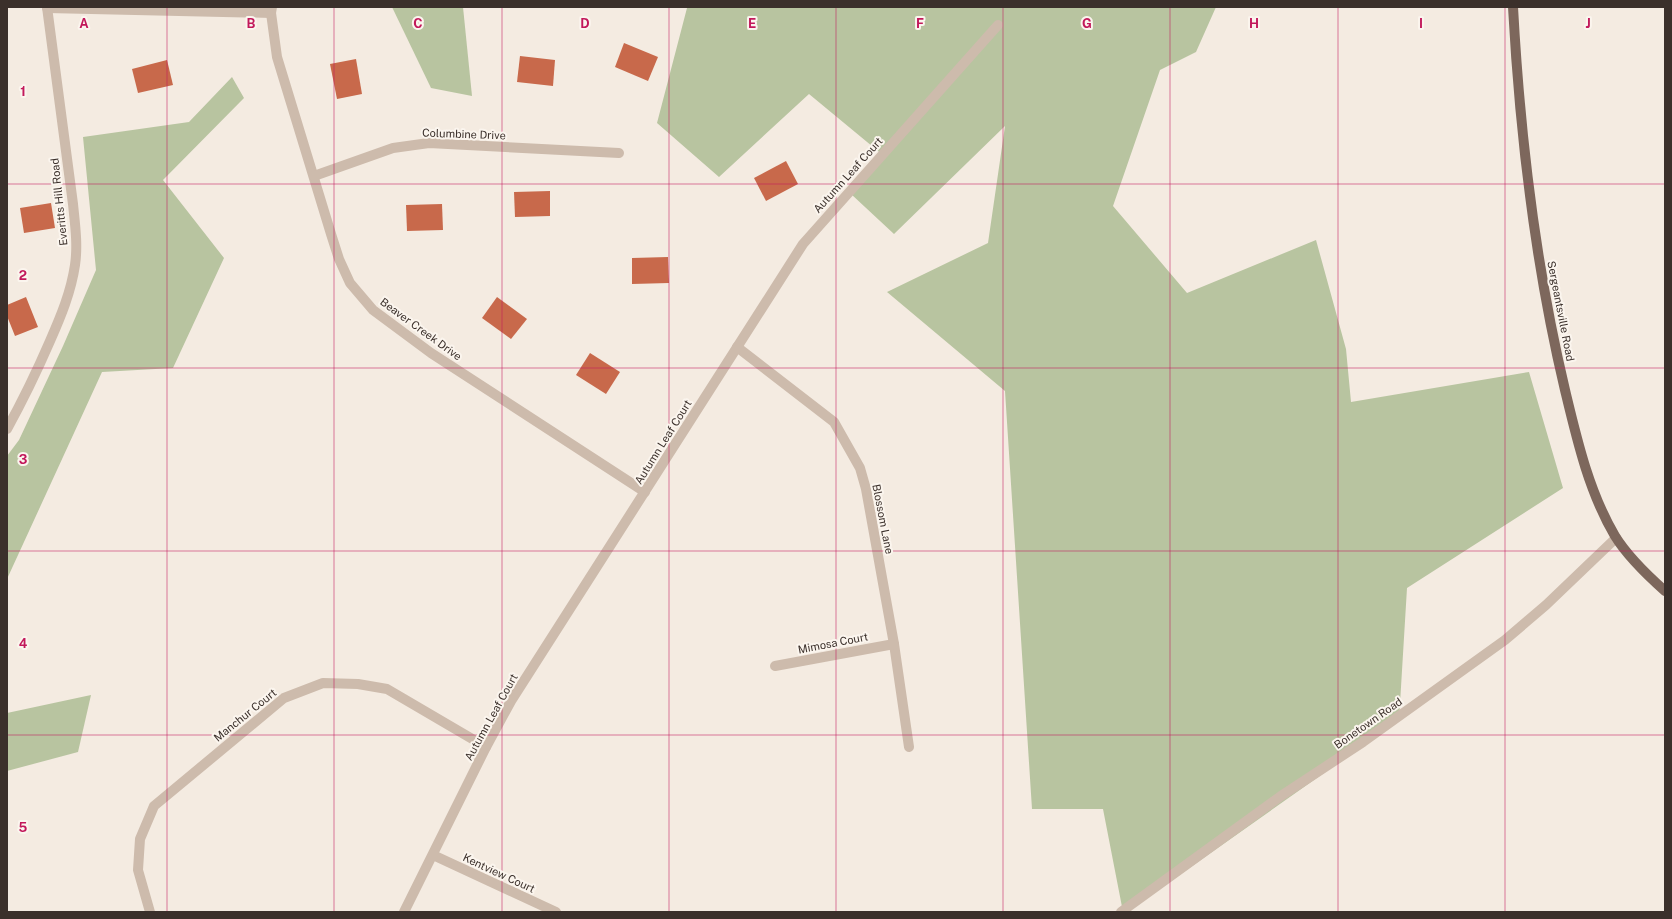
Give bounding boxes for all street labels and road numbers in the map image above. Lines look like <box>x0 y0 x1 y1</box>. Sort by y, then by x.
street label: Columbine Drive <box>422 127 506 141</box>
street label: Autumn Leaf Court <box>811 135 885 215</box>
street label: Everitts Hill Road <box>48 158 70 246</box>
street label: Sergeantsville Road <box>1545 260 1577 362</box>
street label: Beaver Creek Drive <box>378 295 464 363</box>
street label: Autumn Leaf Court <box>632 398 694 486</box>
street label: Blossom Lane <box>870 483 896 555</box>
street label: Mimosa Court <box>797 630 869 656</box>
street label: Autumn Leaf Court <box>462 672 520 762</box>
street label: Manchur Court <box>212 686 278 744</box>
street label: Bonetown Road <box>1332 695 1404 751</box>
street label: Kentview Court <box>461 851 537 895</box>

